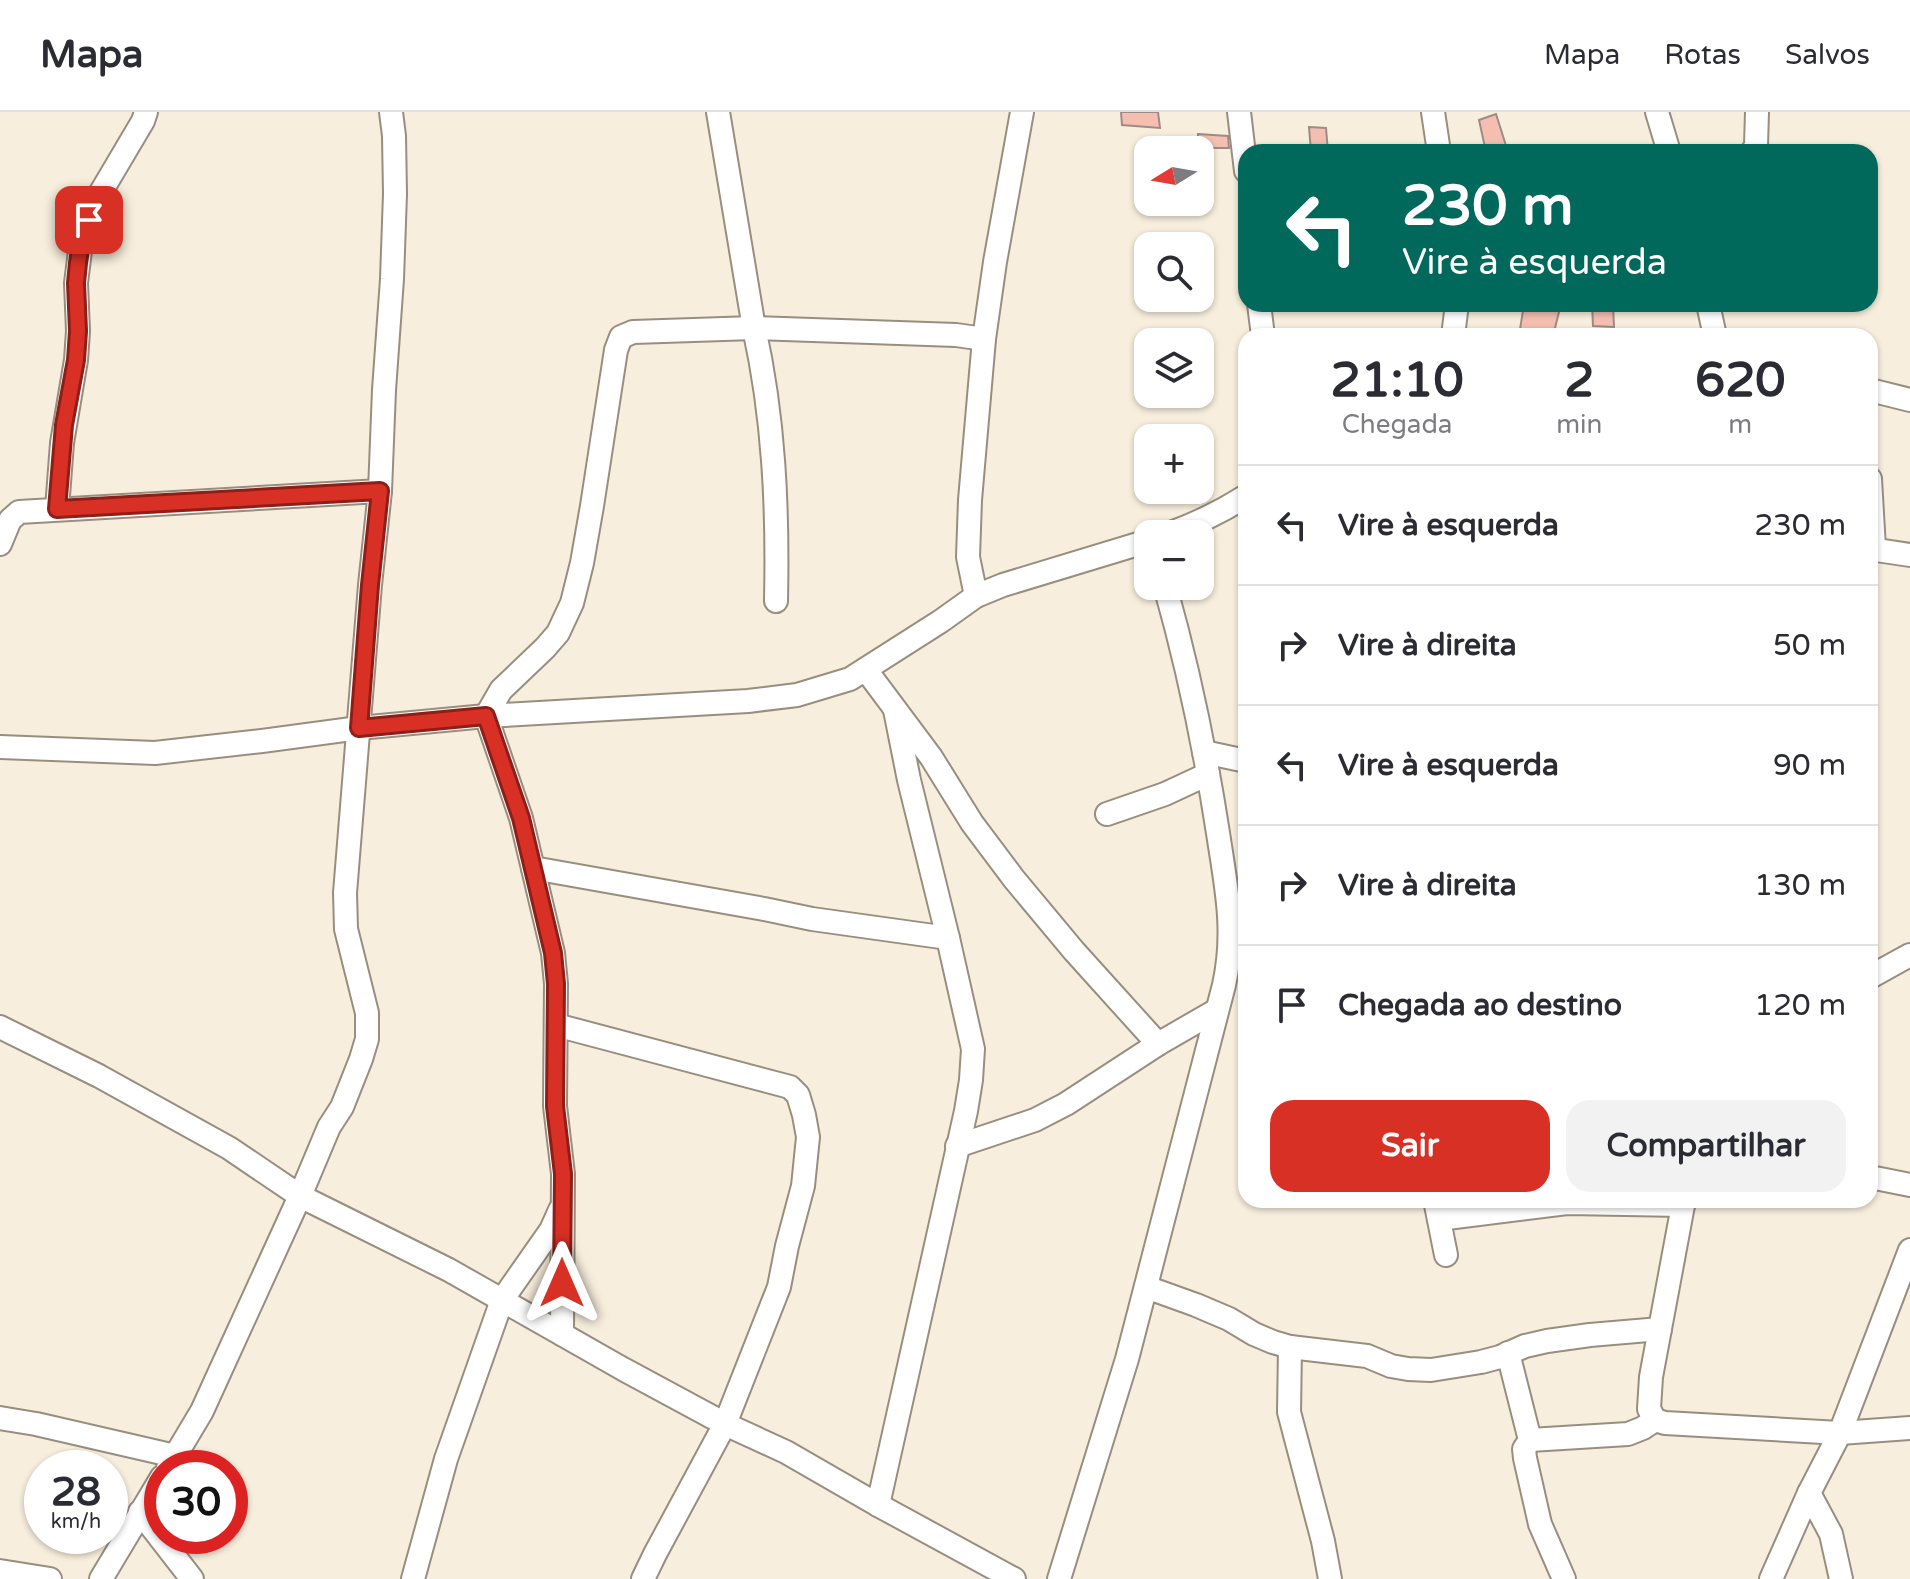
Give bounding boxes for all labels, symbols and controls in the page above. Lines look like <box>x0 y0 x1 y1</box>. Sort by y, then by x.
text: Mapa <box>40 32 143 78</box>
text: Mapa <box>1544 38 1620 72</box>
text: Rotas <box>1664 38 1741 72</box>
text: Salvos <box>1785 38 1870 72</box>
north arrow <box>1134 136 1214 216</box>
map controls <box>1134 136 1214 600</box>
text: 230 m <box>1402 173 1573 240</box>
icon: left <box>1270 176 1374 280</box>
pin <box>55 186 123 254</box>
icon: arrive <box>67 198 111 242</box>
button: search <box>1134 232 1214 312</box>
text: Vire à esquerda <box>1402 241 1667 284</box>
button: layers <box>1134 328 1214 408</box>
text: 21:10 <box>1331 352 1464 410</box>
text: 2 <box>1564 352 1594 410</box>
text: 620 <box>1695 352 1785 410</box>
text: Chegada <box>1342 409 1452 440</box>
text: min <box>1556 409 1602 440</box>
text: m <box>1728 409 1752 440</box>
button: + <box>1134 424 1214 504</box>
icon: left <box>1270 503 1314 547</box>
text: Vire à esquerda <box>1338 507 1559 544</box>
text: 230 m <box>1754 507 1846 544</box>
button: − <box>1134 520 1214 600</box>
icon: right <box>1270 623 1314 667</box>
text: Vire à direita <box>1338 627 1517 664</box>
text: 50 m <box>1773 627 1846 664</box>
icon: left <box>1270 743 1314 787</box>
text: Vire à esquerda <box>1338 747 1559 784</box>
text: 90 m <box>1773 747 1846 784</box>
icon: right <box>1270 863 1314 907</box>
text: Vire à direita <box>1338 867 1517 904</box>
text: 130 m <box>1754 867 1846 904</box>
icon: arrive <box>1270 983 1314 1027</box>
text: Chegada ao destino <box>1338 987 1622 1024</box>
text: 120 m <box>1754 987 1846 1024</box>
button: Sair <box>1270 1100 1550 1192</box>
button: Compartilhar <box>1566 1100 1846 1192</box>
position arrow <box>520 1241 604 1325</box>
speed limit sign: 30 <box>144 1450 248 1554</box>
text: 28 <box>51 1468 101 1516</box>
text: km/h <box>51 1510 101 1534</box>

